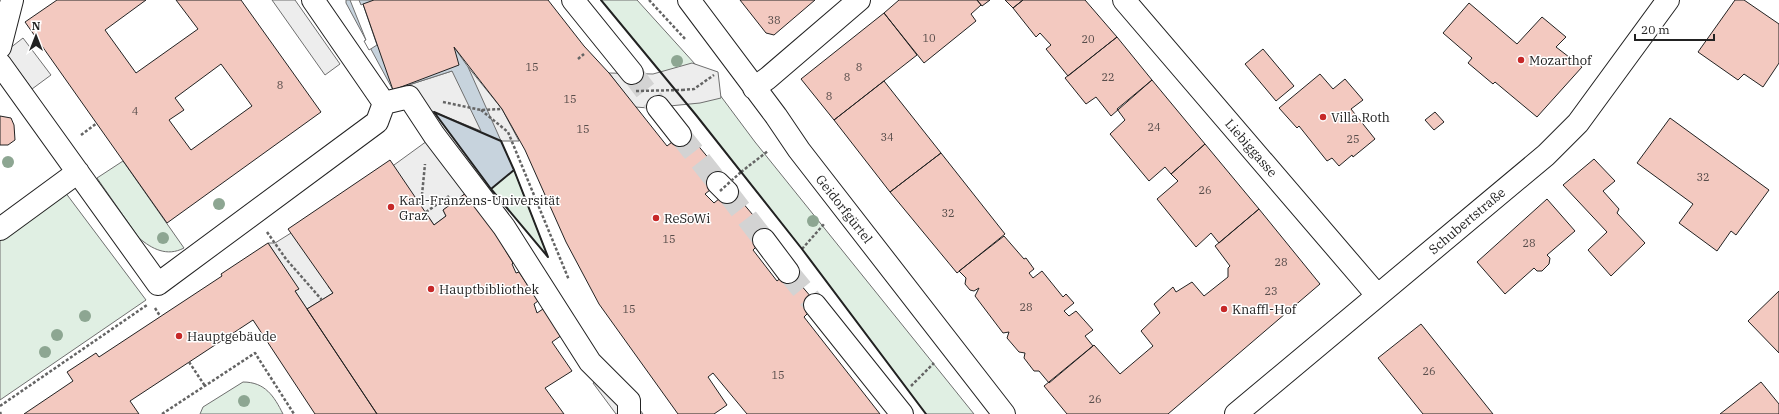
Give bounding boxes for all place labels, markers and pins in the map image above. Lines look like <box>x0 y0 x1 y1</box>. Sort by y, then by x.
place label: Mozarthof <box>1529 52 1593 69</box>
marker: Mozarthof <box>1516 55 1526 65</box>
place label: Villa Roth <box>1331 109 1390 126</box>
marker: Villa Roth <box>1318 112 1328 122</box>
place label: Karl-Franzens-Universität Graz <box>399 192 560 224</box>
marker: Karl-Franzens-Universität Graz <box>386 202 396 212</box>
place label: ReSoWi <box>664 210 710 227</box>
marker: ReSoWi <box>651 213 661 223</box>
place label: Hauptbibliothek <box>439 281 540 298</box>
marker: Hauptbibliothek <box>426 284 436 294</box>
place label: Knaffl-Hof <box>1232 301 1298 318</box>
marker: Knaffl-Hof <box>1219 304 1229 314</box>
place label: Hauptgebäude <box>187 328 277 345</box>
marker: Hauptgebäude <box>174 331 184 341</box>

